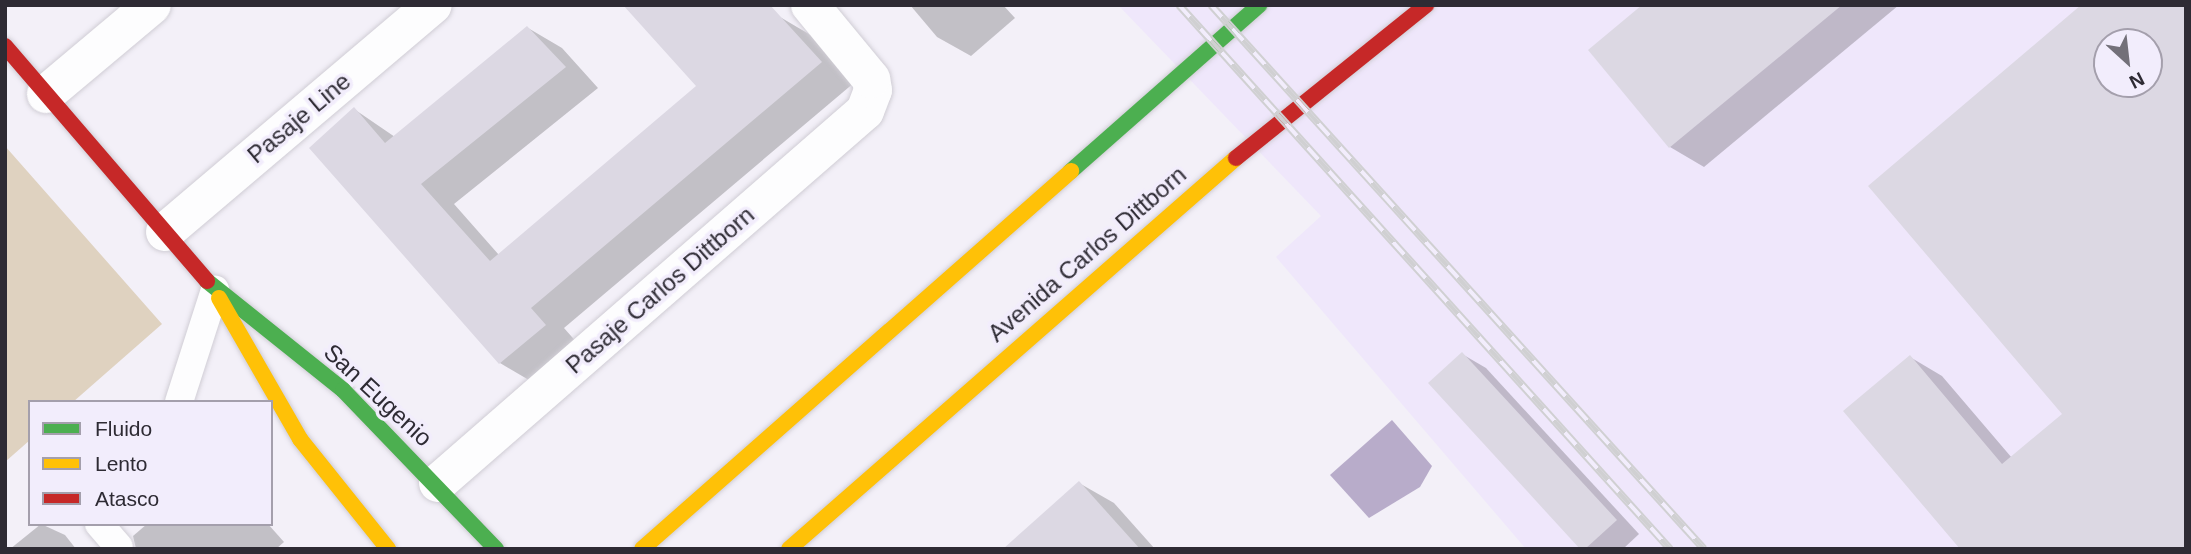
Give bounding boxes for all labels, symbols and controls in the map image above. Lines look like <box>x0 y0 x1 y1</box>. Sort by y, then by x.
north arrow <box>2093 28 2163 98</box>
street label: Pasaje Line <box>242 67 356 169</box>
text: N <box>2126 68 2148 93</box>
street label: Avenida Carlos Dittborn <box>982 160 1192 348</box>
street label: Pasaje Carlos Dittborn <box>560 200 760 380</box>
street label: San Eugenio <box>318 338 438 452</box>
legend <box>28 400 273 526</box>
text: Fluido <box>95 417 152 440</box>
text: Lento <box>95 452 148 475</box>
text: Atasco <box>95 487 159 510</box>

